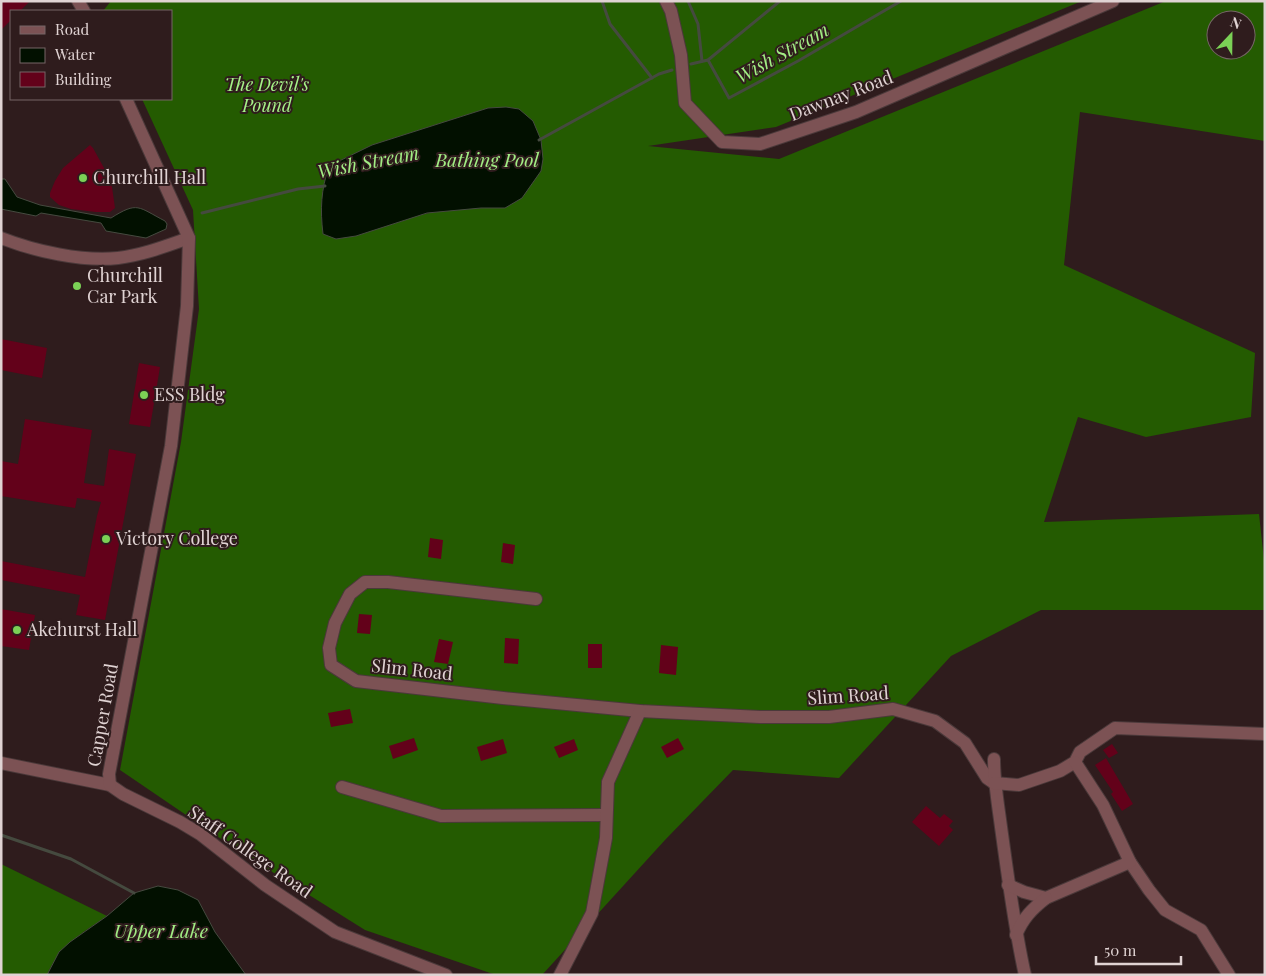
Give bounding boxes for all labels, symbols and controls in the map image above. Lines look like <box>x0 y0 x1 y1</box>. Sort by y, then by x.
legend <box>10 10 172 100</box>
north arrow <box>1206 10 1256 60</box>
text: N <box>1228 12 1244 33</box>
water label: Wish Stream <box>730 16 833 89</box>
text: Road <box>55 19 89 39</box>
text: Water <box>54 44 95 64</box>
street label: Dawnay Road <box>785 64 896 126</box>
text: Building <box>55 69 112 89</box>
park label: The Devil's Pound <box>225 72 309 117</box>
water label: Wish Stream <box>315 138 421 184</box>
water label: Bathing Pool <box>434 146 539 172</box>
place label: Churchill Hall <box>93 165 206 189</box>
marker: Churchill Hall <box>77 172 89 184</box>
place label: Churchill Car Park <box>87 263 163 308</box>
marker: Churchill Car Park <box>71 280 83 292</box>
place label: ESS Bldg <box>154 382 225 406</box>
marker: ESS Bldg <box>138 389 150 401</box>
place label: Victory College <box>115 526 238 550</box>
marker: Victory College <box>100 533 112 545</box>
place label: Akehurst Hall <box>26 617 137 641</box>
marker: Akehurst Hall <box>11 624 23 636</box>
street label: Slim Road <box>370 653 454 685</box>
street label: Capper Road <box>81 661 123 768</box>
street label: Slim Road <box>806 680 890 710</box>
street label: Staff College Road <box>184 799 318 903</box>
water label: Upper Lake <box>114 917 208 943</box>
scale bar <box>1096 934 1181 966</box>
text: 50 m <box>1104 940 1137 960</box>

